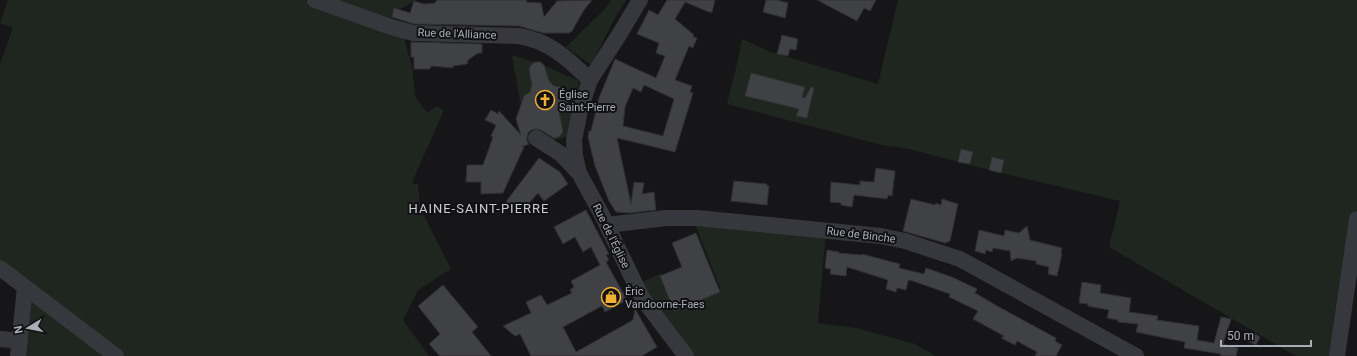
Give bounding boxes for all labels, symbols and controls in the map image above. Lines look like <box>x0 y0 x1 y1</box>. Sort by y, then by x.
street label: Rue de l'Alliance <box>417 26 497 42</box>
place label: Église Saint-Pierre <box>559 88 616 114</box>
church icon: Église Saint-Pierre <box>534 89 556 111</box>
district label: HAINE-SAINT-PIERRE <box>409 201 549 216</box>
street label: Rue de l'Église <box>590 202 632 270</box>
street label: Rue de Binche <box>826 224 896 246</box>
place label: Éric Vandoorne-Faes <box>625 285 705 311</box>
shop icon: Éric Vandoorne-Faes <box>600 286 622 308</box>
north arrow <box>8 308 48 348</box>
scale bar <box>1221 322 1311 348</box>
text: N <box>12 324 26 335</box>
text: 50 m <box>1227 329 1254 343</box>

